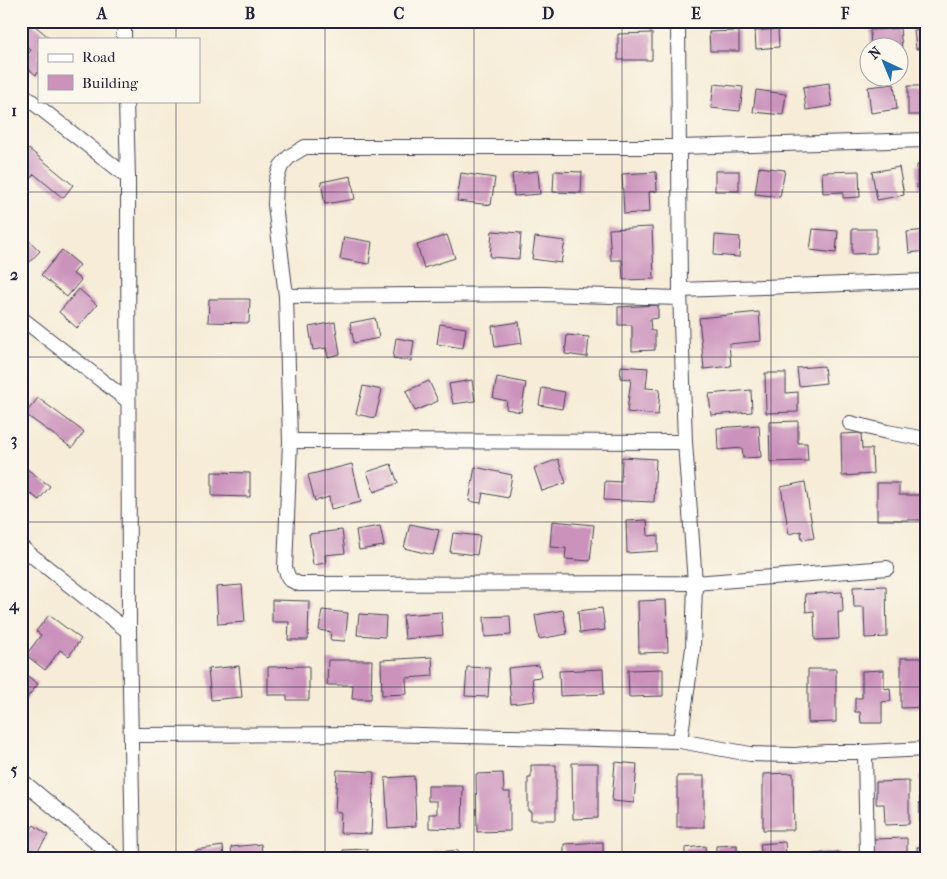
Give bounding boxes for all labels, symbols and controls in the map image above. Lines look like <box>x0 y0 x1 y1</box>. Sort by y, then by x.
text: A <box>96 4 108 23</box>
text: B <box>245 4 255 23</box>
text: C <box>394 4 405 23</box>
text: D <box>542 4 554 23</box>
text: E <box>691 4 701 23</box>
text: F <box>840 4 850 23</box>
legend <box>38 38 200 102</box>
north arrow <box>860 38 910 88</box>
text: N <box>866 43 885 63</box>
text: Road <box>82 48 116 66</box>
text: Building <box>82 74 139 92</box>
text: 1 <box>11 101 17 120</box>
text: 2 <box>10 265 18 284</box>
text: 3 <box>11 430 17 450</box>
text: 4 <box>8 595 20 615</box>
text: 5 <box>11 760 18 779</box>

